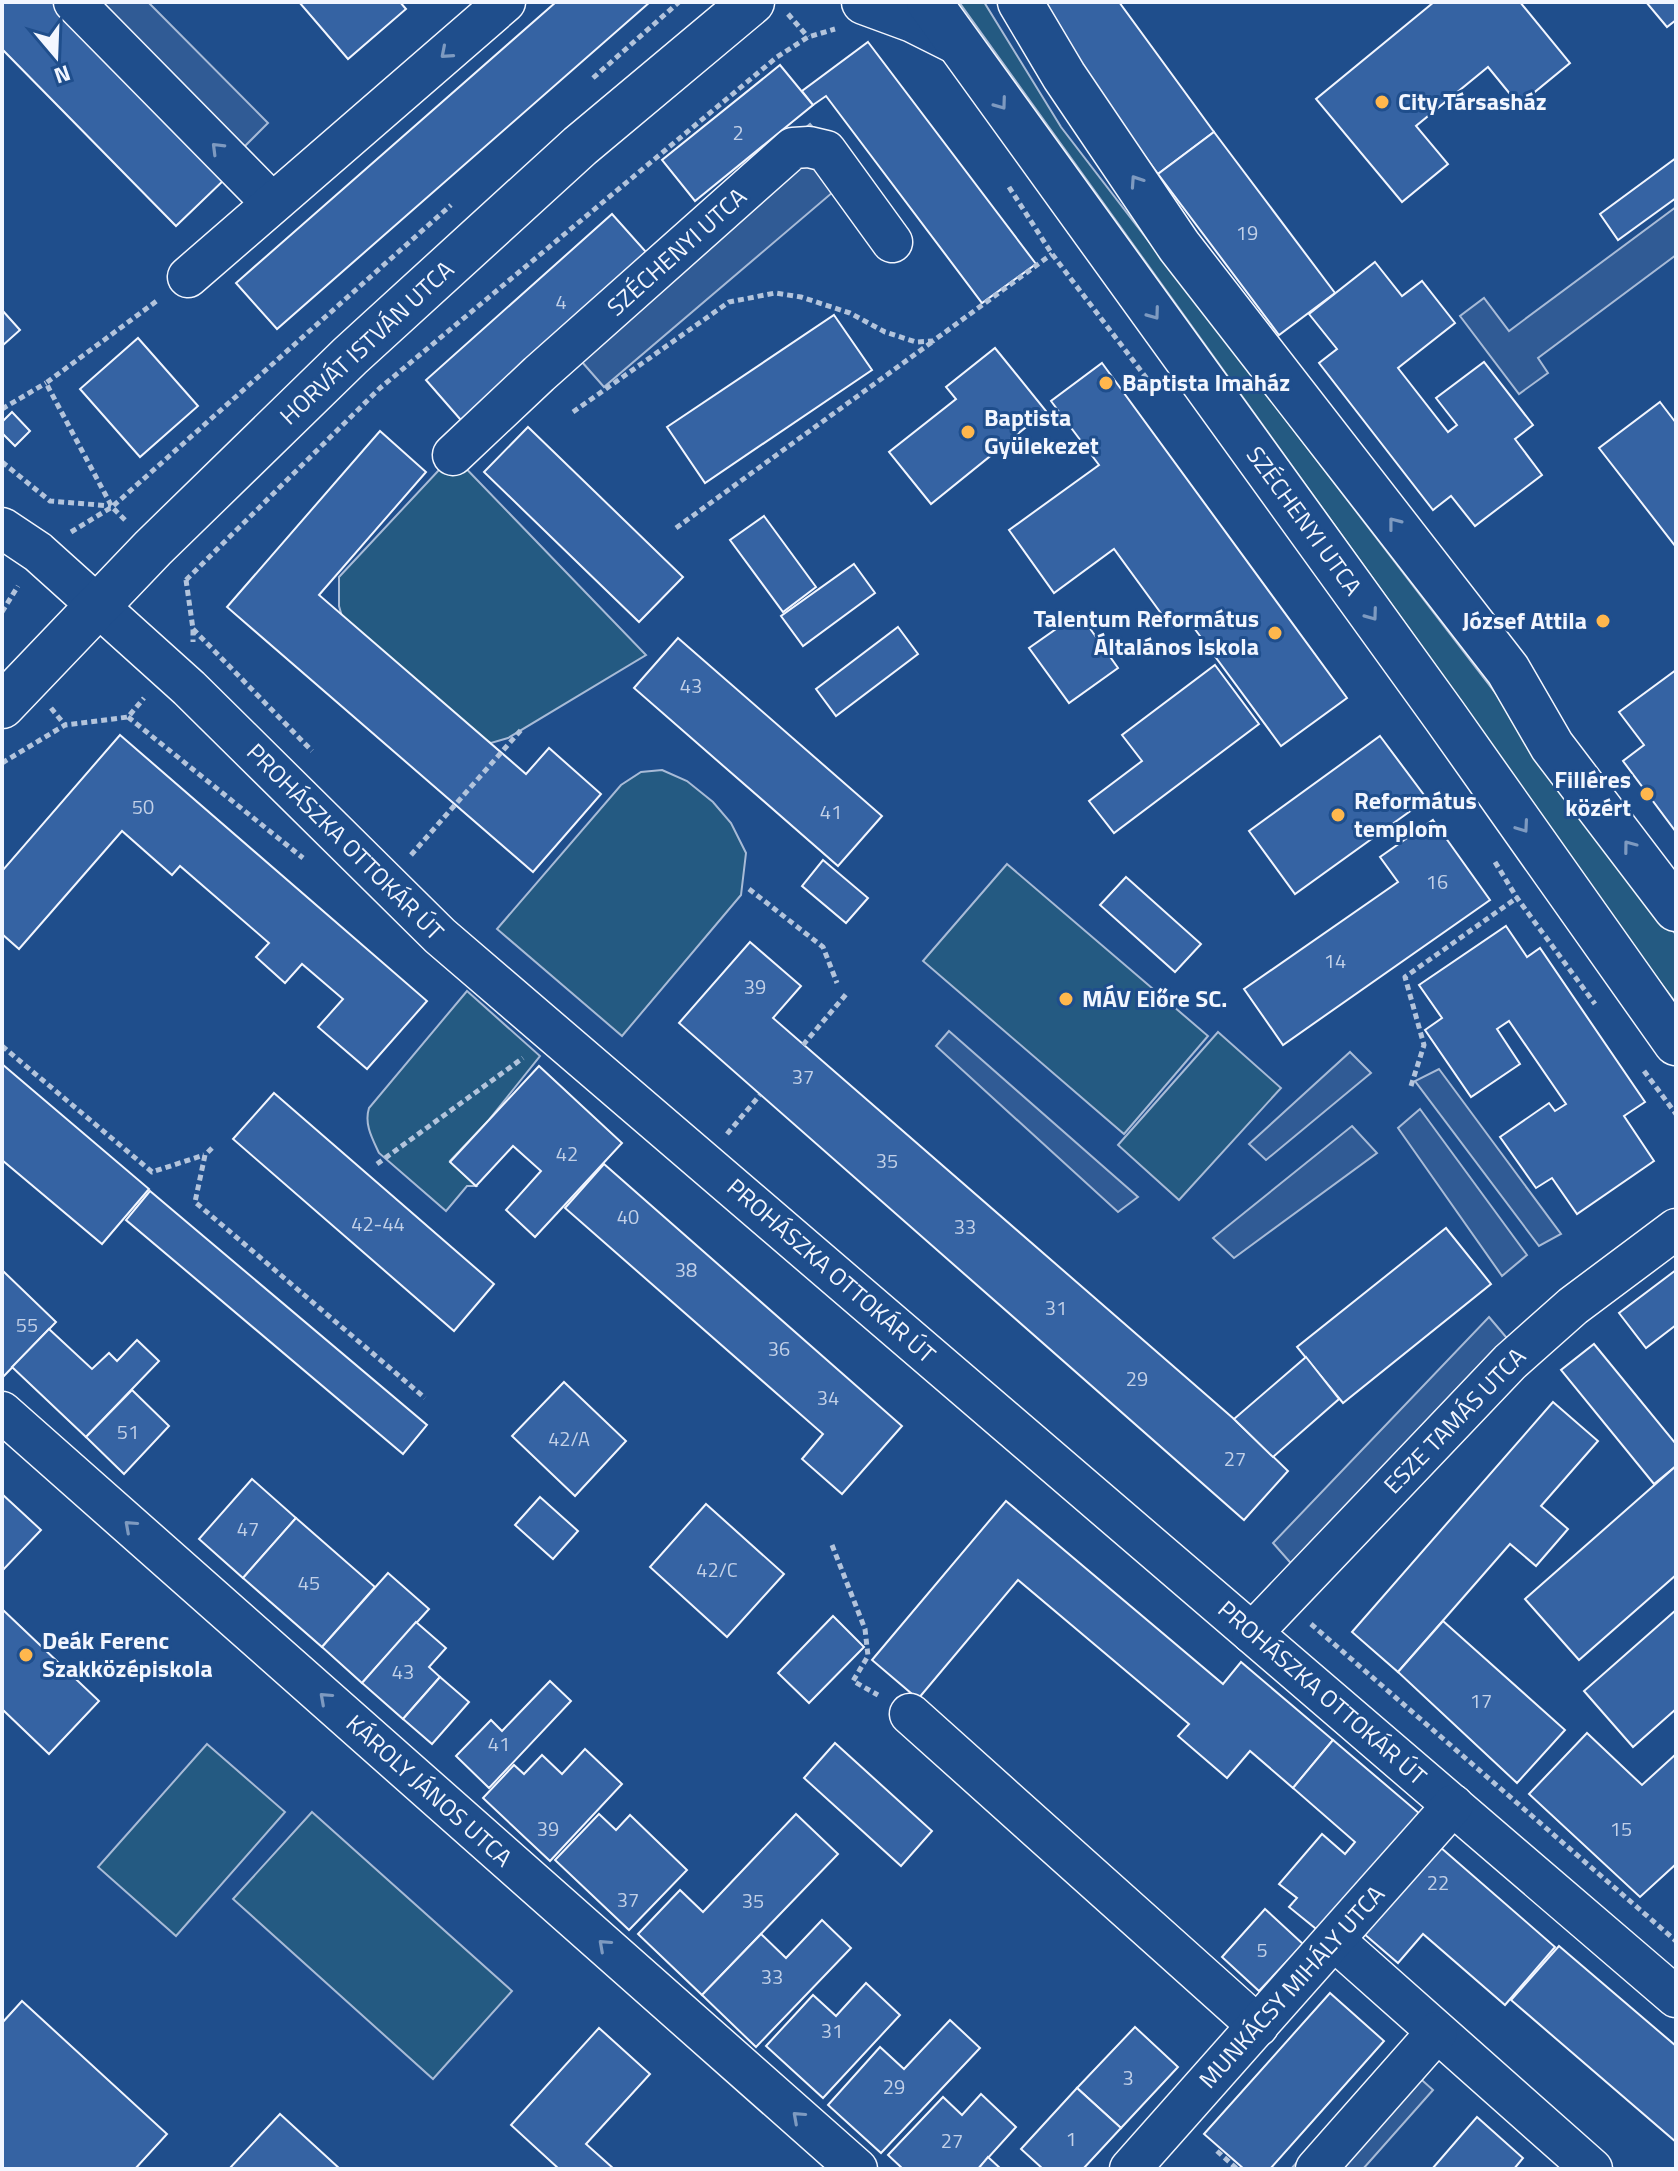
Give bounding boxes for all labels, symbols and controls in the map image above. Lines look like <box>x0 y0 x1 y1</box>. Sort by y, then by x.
north arrow <box>16 16 96 96</box>
one-way arrow <box>441 43 456 58</box>
text: N <box>50 56 75 93</box>
place label: City Társasház <box>1398 83 1547 119</box>
marker: City Társasház <box>1373 93 1391 111</box>
one-way arrow <box>991 95 1006 110</box>
house number: 2 <box>732 117 744 148</box>
one-way arrow <box>212 143 226 157</box>
one-way arrow <box>1131 176 1146 190</box>
street label: SZÉCHENYI UTCA <box>599 179 754 324</box>
house number: 19 <box>1236 217 1258 248</box>
street label: HORVÁT ISTVÁN UTCA <box>271 252 461 433</box>
house number: 4 <box>555 286 567 317</box>
one-way arrow <box>1144 306 1159 320</box>
place label: Baptista Imaház <box>1122 364 1290 400</box>
marker: Baptista Imaház <box>1097 374 1115 392</box>
place label: Baptista Gyülekezet <box>984 399 1099 463</box>
marker: Baptista Gyülekezet <box>959 423 977 441</box>
street label: SZÉCHENYI UTCA <box>1238 438 1371 603</box>
one-way arrow <box>1390 517 1404 532</box>
place label: Talentum Református Általános Iskola <box>1034 600 1259 664</box>
place label: József Attila <box>1462 602 1587 638</box>
one-way arrow <box>1362 607 1377 621</box>
marker: József Attila <box>1594 612 1612 630</box>
marker: Talentum Református Általános Iskola <box>1266 624 1284 642</box>
house number: 43 <box>680 670 702 701</box>
street label: PROHÁSZKA OTTOKÁR ÚT <box>239 734 453 948</box>
place label: Filléres közért <box>1554 761 1631 825</box>
place label: Református templom <box>1354 782 1477 846</box>
marker: Filléres közért <box>1638 785 1656 803</box>
house number: 50 <box>132 791 154 822</box>
house number: 41 <box>820 796 842 827</box>
marker: Református templom <box>1329 806 1347 824</box>
one-way arrow <box>1513 819 1528 833</box>
one-way arrow <box>1624 841 1638 855</box>
house number: 16 <box>1426 866 1448 897</box>
house number: 14 <box>1324 945 1346 976</box>
house number: 39 <box>744 971 766 1002</box>
place label: MÁV Előre SC. <box>1082 980 1227 1016</box>
marker: MÁV Előre SC. <box>1057 990 1075 1008</box>
house number: 37 <box>792 1061 814 1092</box>
house number: 42 <box>556 1138 578 1169</box>
house number: 35 <box>876 1145 898 1176</box>
street label: PROHÁSZKA OTTOKÁR ÚT <box>719 1169 944 1371</box>
house number: 40 <box>617 1201 639 1232</box>
house number: 42-44 <box>351 1208 405 1239</box>
house number: 33 <box>954 1211 976 1242</box>
house number: 38 <box>675 1254 697 1285</box>
house number: 31 <box>1045 1292 1067 1323</box>
house number: 55 <box>16 1309 38 1340</box>
house number: 36 <box>768 1333 790 1364</box>
street label: ESZE TAMÁS UTCA <box>1375 1339 1534 1502</box>
house number: 29 <box>1126 1363 1148 1394</box>
house number: 34 <box>817 1382 839 1413</box>
house number: 51 <box>117 1416 139 1447</box>
house number: 42/A <box>548 1423 590 1454</box>
house number: 27 <box>1224 1443 1246 1474</box>
house number: 47 <box>237 1513 259 1544</box>
one-way arrow <box>125 1521 140 1536</box>
house number: 42/C <box>696 1554 738 1585</box>
house number: 45 <box>298 1567 320 1598</box>
street label: PROHÁSZKA OTTOKÁR ÚT <box>1210 1591 1435 1793</box>
place label: Deák Ferenc Szakközépiskola <box>42 1622 213 1686</box>
marker: Deák Ferenc Szakközépiskola <box>17 1646 35 1664</box>
house number: 43 <box>392 1656 414 1687</box>
house number: 17 <box>1470 1685 1492 1716</box>
one-way arrow <box>320 1693 334 1708</box>
street label: KÁROLY JÁNOS UTCA <box>339 1706 521 1875</box>
house number: 41 <box>488 1728 510 1759</box>
house number: 39 <box>537 1813 559 1844</box>
house number: 15 <box>1610 1813 1632 1844</box>
house number: 22 <box>1427 1867 1449 1898</box>
street label: MUNKÁCSY MIHÁLY UTCA <box>1190 1877 1393 2096</box>
house number: 37 <box>617 1884 639 1915</box>
house number: 35 <box>742 1885 764 1916</box>
house number: 5 <box>1256 1934 1268 1965</box>
one-way arrow <box>598 1940 613 1955</box>
house number: 33 <box>761 1961 783 1992</box>
house number: 31 <box>821 2015 843 2046</box>
house number: 3 <box>1122 2062 1134 2093</box>
house number: 29 <box>883 2071 905 2102</box>
one-way arrow <box>793 2113 808 2127</box>
house number: 1 <box>1065 2123 1077 2154</box>
house number: 27 <box>941 2125 963 2156</box>

